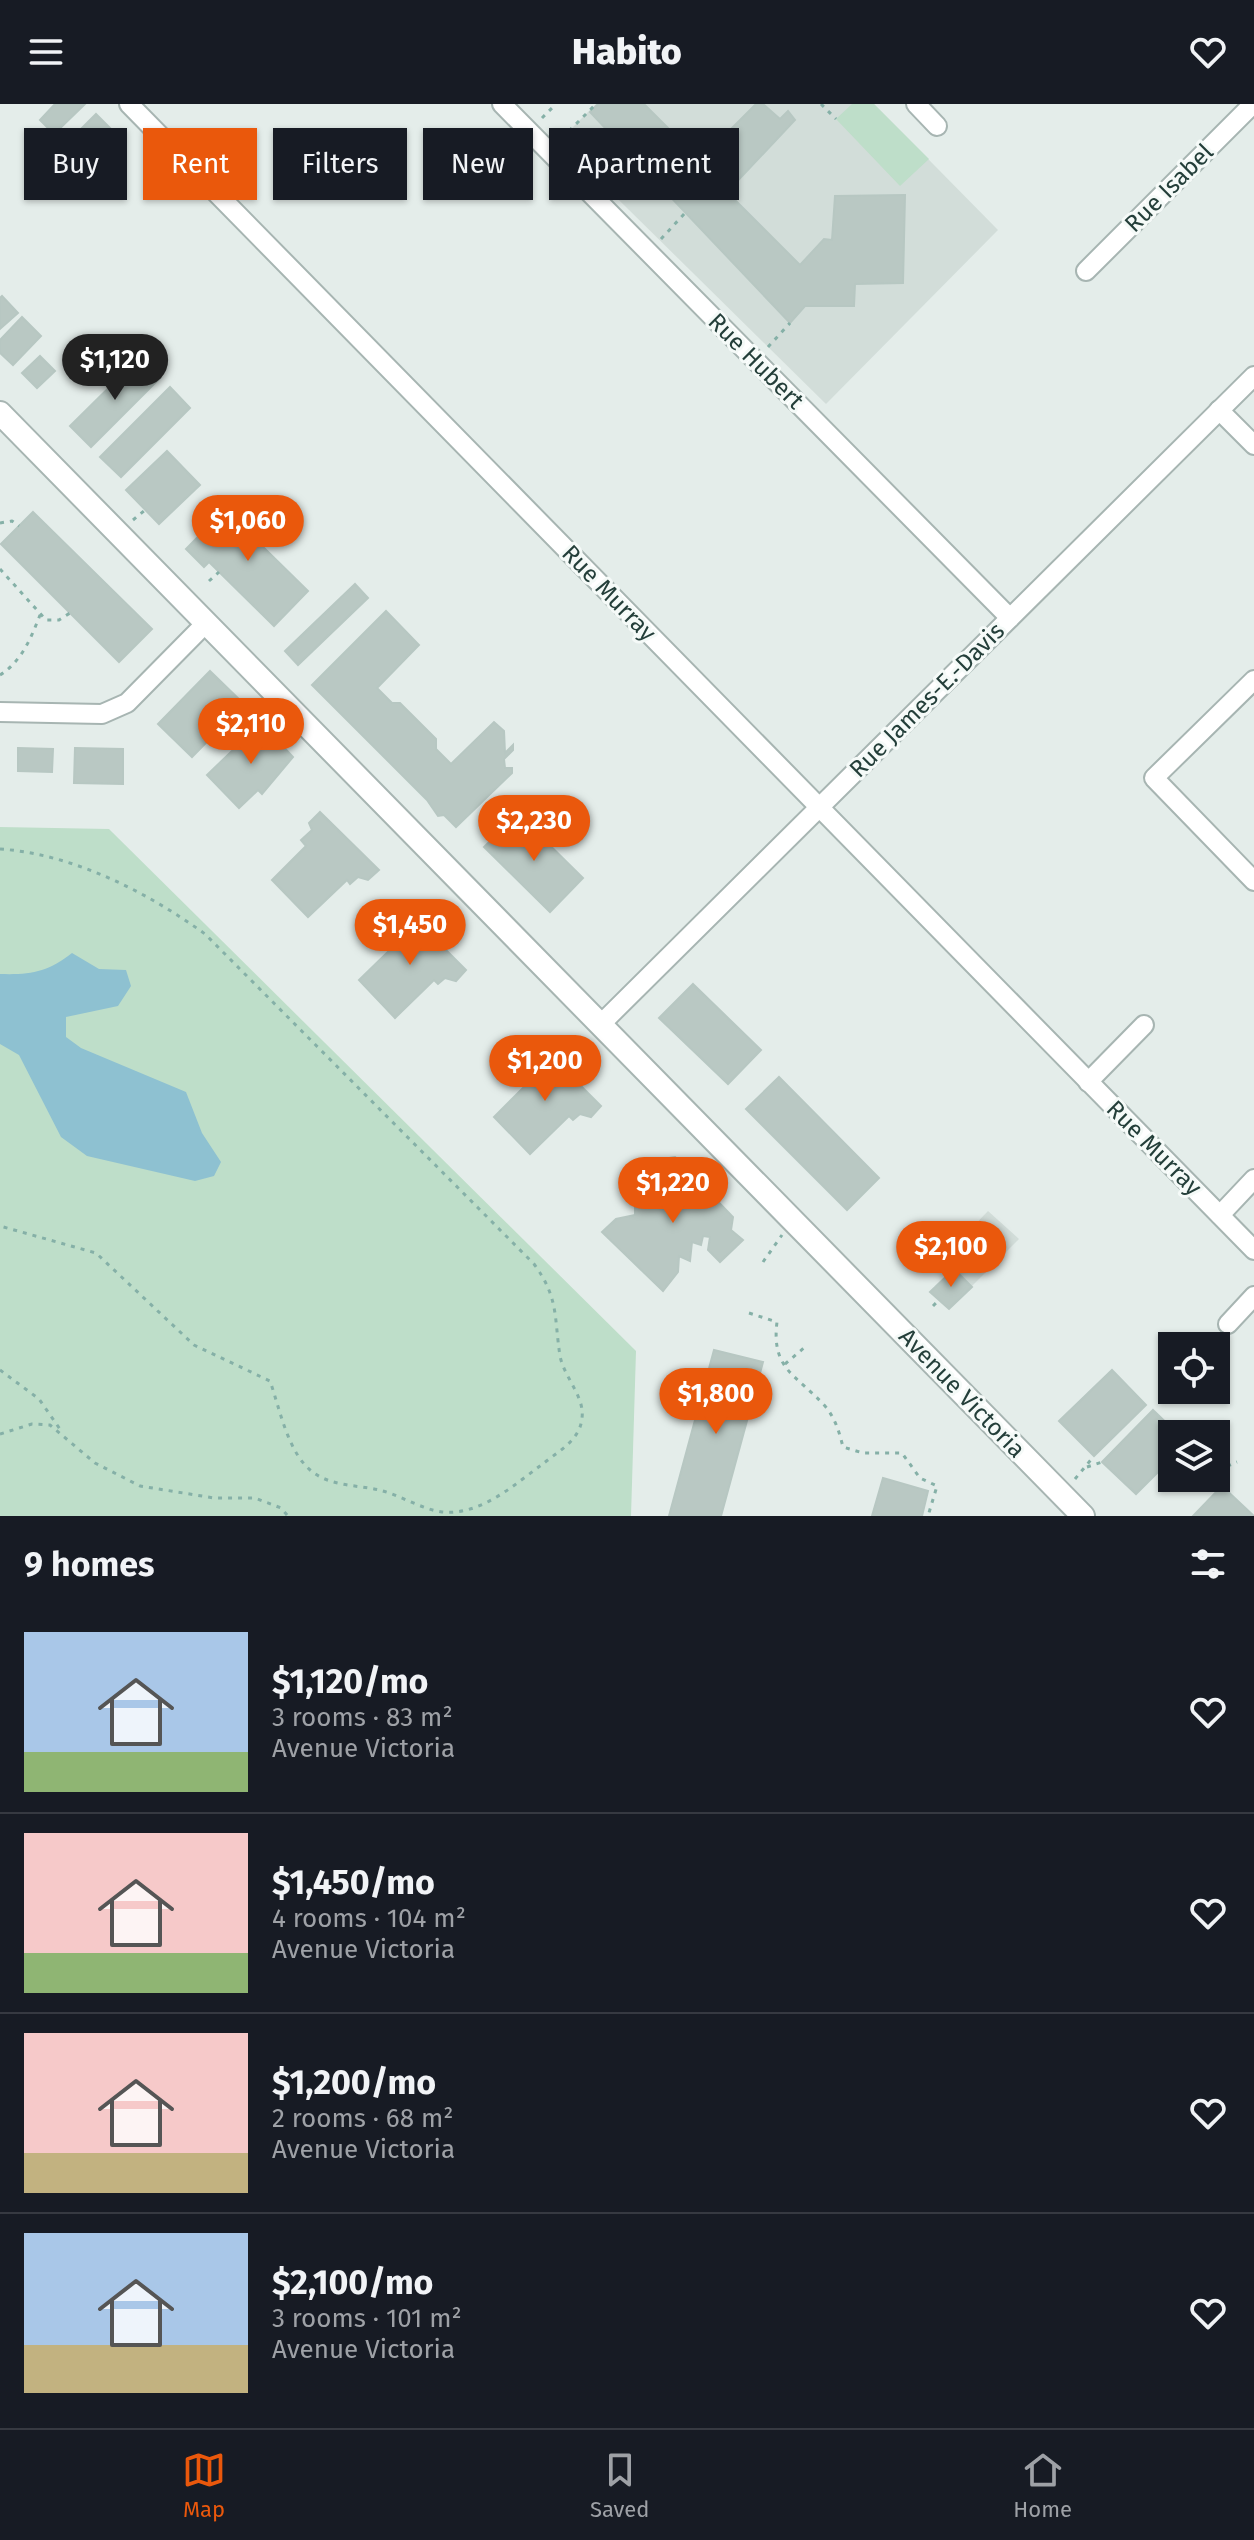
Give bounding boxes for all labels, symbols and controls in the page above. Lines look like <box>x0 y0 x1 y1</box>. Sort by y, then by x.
icon: menu <box>24 30 68 74</box>
text: Habito <box>572 30 682 74</box>
icon: heart <box>1186 30 1230 74</box>
chip: Buy <box>24 128 127 200</box>
chip: Rent <box>143 128 257 200</box>
chip: Filters <box>273 128 407 200</box>
chip: New <box>423 128 533 200</box>
chip: Apartment <box>549 128 739 200</box>
street label: Rue Isabel <box>1119 138 1219 238</box>
street label: Rue Hubert <box>702 307 810 415</box>
pin: $1,120 <box>50 334 180 402</box>
text: $1,120 <box>80 344 150 375</box>
pin: $1,060 <box>183 495 313 563</box>
text: $1,060 <box>210 505 286 536</box>
street label: Rue Murray <box>556 539 662 647</box>
street label: Rue James-E.-Davis <box>844 617 1010 783</box>
pin: $2,110 <box>186 698 316 766</box>
text: $2,110 <box>216 708 286 739</box>
pin: $2,230 <box>469 795 599 863</box>
text: $2,230 <box>496 805 572 836</box>
pin: $1,450 <box>345 899 475 967</box>
text: $1,450 <box>373 909 447 940</box>
pin: $1,200 <box>480 1035 610 1103</box>
text: $1,200 <box>507 1045 583 1076</box>
street label: Rue Murray <box>1101 1095 1207 1201</box>
pin: $1,220 <box>608 1157 738 1225</box>
text: $1,220 <box>636 1167 710 1198</box>
pin: $2,100 <box>886 1221 1016 1289</box>
text: $2,100 <box>914 1231 988 1262</box>
street label: Avenue Victoria <box>893 1322 1031 1464</box>
map controls <box>1158 1332 1230 1492</box>
button: locate <box>1158 1332 1230 1404</box>
pin: $1,800 <box>651 1368 781 1436</box>
text: $1,800 <box>677 1378 755 1409</box>
button: layers <box>1158 1420 1230 1492</box>
icon: filters <box>1186 1542 1230 1586</box>
text: 9 homes <box>24 1544 155 1585</box>
text: $1,120/mo <box>272 1661 428 1702</box>
icon: home <box>88 1664 184 1760</box>
icon: heart <box>1186 1690 1230 1734</box>
text: 3 rooms · 83 m² <box>272 1702 453 1733</box>
text: Avenue Victoria <box>272 1733 455 1764</box>
text: $1,450/mo <box>272 1862 435 1903</box>
icon: home <box>88 1865 184 1961</box>
icon: heart <box>1186 1891 1230 1935</box>
text: 4 rooms · 104 m² <box>272 1903 466 1934</box>
text: Avenue Victoria <box>272 1934 455 1965</box>
text: $1,200/mo <box>272 2062 436 2103</box>
icon: home <box>88 2065 184 2161</box>
icon: heart <box>1186 2091 1230 2135</box>
text: 2 rooms · 68 m² <box>272 2103 453 2134</box>
text: Avenue Victoria <box>272 2134 455 2165</box>
text: $2,100/mo <box>272 2262 433 2303</box>
icon: home <box>88 2265 184 2361</box>
icon: heart <box>1186 2291 1230 2335</box>
text: 3 rooms · 101 m² <box>272 2303 462 2334</box>
text: Avenue Victoria <box>272 2334 455 2365</box>
tab: Map <box>182 2448 226 2523</box>
tab: Saved <box>590 2448 649 2523</box>
tab: Home <box>1013 2448 1072 2523</box>

